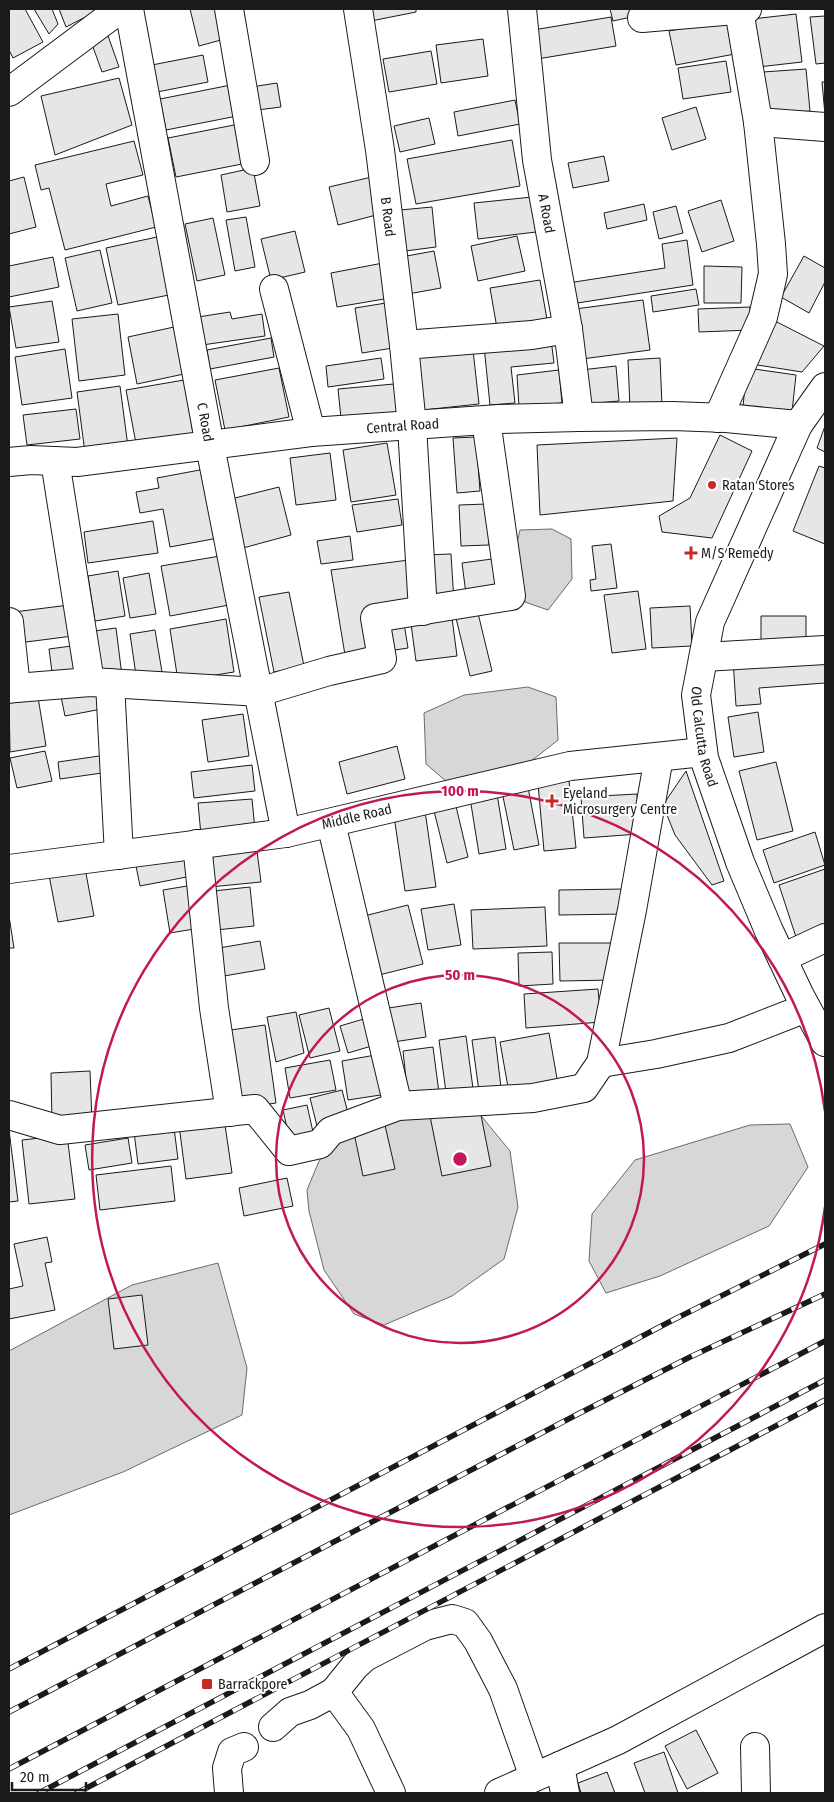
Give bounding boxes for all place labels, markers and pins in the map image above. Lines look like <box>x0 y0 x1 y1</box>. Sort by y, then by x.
place label: Ratan Stores <box>722 477 794 494</box>
marker: Ratan Stores <box>706 479 718 491</box>
place label: M/S Remedy <box>701 545 774 562</box>
marker: M/S Remedy <box>685 547 697 559</box>
place label: Eyeland Microsurgery Centre <box>563 785 677 818</box>
marker: Eyeland Microsurgery Centre <box>545 794 559 808</box>
centre of rings <box>451 1150 469 1168</box>
place label: Barrackpore <box>218 1676 288 1693</box>
marker: Barrackpore <box>200 1677 214 1691</box>

